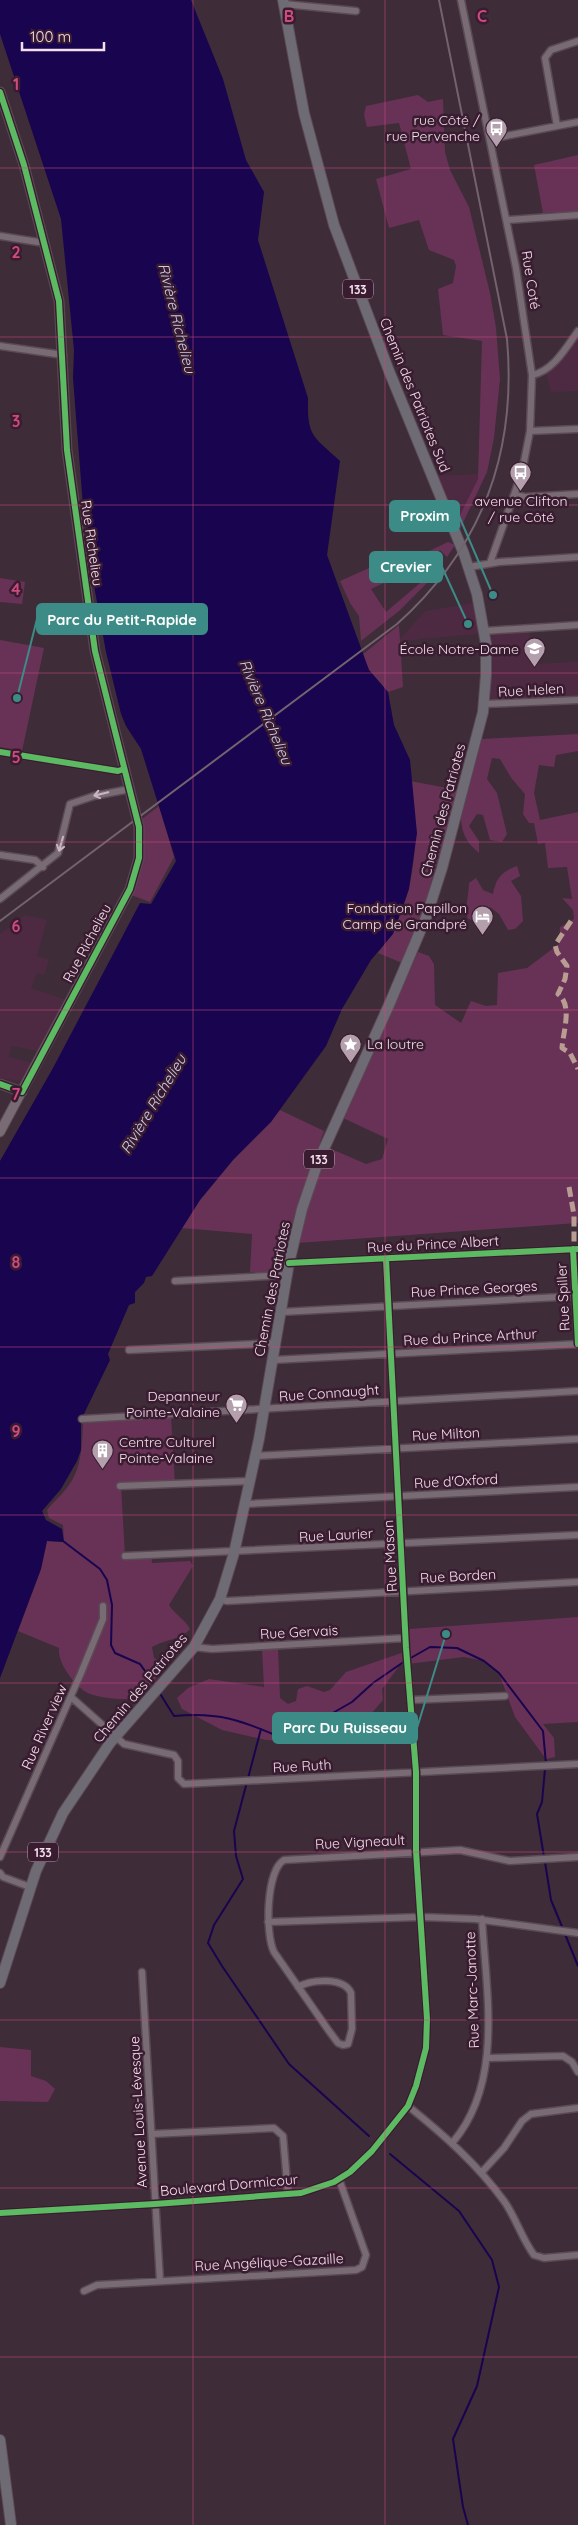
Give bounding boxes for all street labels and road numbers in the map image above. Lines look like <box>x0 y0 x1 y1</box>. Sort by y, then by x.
street label: Rue Coté <box>517 249 545 311</box>
road number: 133 <box>343 280 373 298</box>
street label: Chemin des Patriotes Sud <box>376 315 454 475</box>
street label: Rue Richelieu <box>77 499 107 587</box>
street label: Rue Helen <box>498 679 564 701</box>
street label: Chemin des Patriotes <box>417 742 469 878</box>
street label: Rue Richelieu <box>59 901 115 985</box>
road number: 133 <box>304 1150 334 1168</box>
street label: Chemin des Patriotes <box>250 1220 294 1358</box>
street label: Rue du Prince Albert <box>367 1232 500 1256</box>
street label: Rue Spiller <box>552 1262 574 1331</box>
street label: Rue Prince Georges <box>410 1277 538 1301</box>
street label: Rue du Prince Arthur <box>403 1324 538 1349</box>
street label: Rue Connaught <box>278 1381 380 1405</box>
street label: Rue Milton <box>412 1423 480 1445</box>
street label: Rue d'Oxford <box>414 1470 498 1492</box>
street label: Rue Mason <box>379 1520 401 1592</box>
street label: Rue Laurier <box>298 1524 374 1546</box>
street label: Rue Borden <box>420 1565 496 1587</box>
street label: Rue Gervais <box>260 1621 338 1643</box>
street label: Chemin des Patriotes <box>89 1630 191 1746</box>
street label: Rue Riverview <box>17 1681 71 1772</box>
street label: Rue Ruth <box>272 1755 332 1777</box>
street label: Rue Vigneault <box>314 1831 406 1853</box>
road number: 133 <box>28 1842 58 1861</box>
street label: Rue Marc-Janotte <box>461 1931 483 2049</box>
street label: Avenue Louis-Lévesque <box>125 2036 151 2188</box>
street label: Boulevard Dormicour <box>159 2170 299 2200</box>
street label: Rue Angélique-Gazaille <box>194 2249 344 2275</box>

